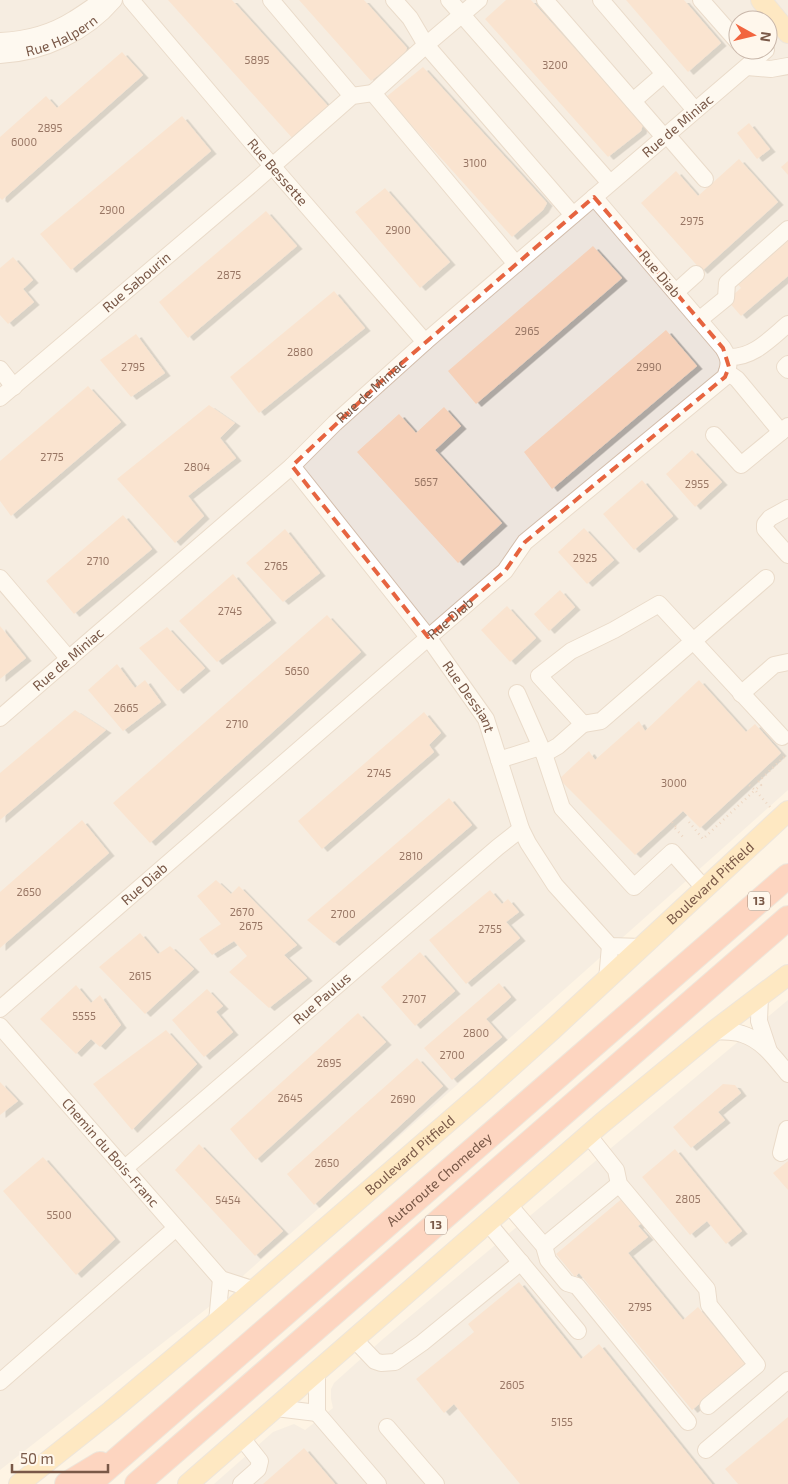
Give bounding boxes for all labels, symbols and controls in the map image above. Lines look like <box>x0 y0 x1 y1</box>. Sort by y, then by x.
north arrow <box>728 10 778 60</box>
street label: Rue Halpern <box>24 11 100 59</box>
text: N <box>757 31 775 43</box>
house number: 5895 <box>245 53 269 66</box>
house number: 3200 <box>542 58 568 71</box>
street label: Rue de Miniac <box>638 90 716 160</box>
house number: 2895 <box>37 121 63 134</box>
house number: 6000 <box>11 135 37 148</box>
street label: Rue Bessette <box>244 135 312 209</box>
house number: 3100 <box>463 156 487 169</box>
house number: 2900 <box>99 203 125 216</box>
house number: 2975 <box>680 214 704 227</box>
house number: 2900 <box>385 223 411 236</box>
street label: Rue Diab <box>636 247 685 300</box>
street label: Rue Sabourin <box>99 248 174 315</box>
house number: 2875 <box>217 268 241 281</box>
house number: 2965 <box>515 324 539 337</box>
house number: 2880 <box>287 345 313 358</box>
street label: Rue de Miniac <box>332 354 409 426</box>
house number: 2795 <box>121 360 145 373</box>
house number: 2990 <box>636 360 662 373</box>
house number: 2775 <box>40 450 64 463</box>
house number: 2804 <box>184 460 210 473</box>
house number: 5657 <box>414 475 438 488</box>
house number: 2955 <box>685 477 709 490</box>
house number: 2925 <box>573 551 597 564</box>
house number: 2710 <box>87 554 109 567</box>
house number: 2765 <box>264 559 288 572</box>
street label: Rue Diab <box>423 593 477 643</box>
house number: 2745 <box>218 604 242 617</box>
street label: Rue de Miniac <box>29 624 107 694</box>
street label: Rue Dessiant <box>439 657 499 734</box>
house number: 5650 <box>285 664 309 677</box>
house number: 2665 <box>114 701 138 714</box>
house number: 2710 <box>226 717 248 730</box>
house number: 2745 <box>367 766 391 779</box>
house number: 3000 <box>661 776 687 789</box>
street label: Boulevard Pitfield <box>662 838 757 928</box>
house number: 2810 <box>399 849 423 862</box>
street label: Rue Diab <box>117 859 171 908</box>
house number: 2650 <box>16 885 42 898</box>
road number: 13 <box>748 891 770 910</box>
house number: 2670 <box>230 905 254 918</box>
house number: 2700 <box>330 907 356 920</box>
house number: 2675 <box>239 919 263 932</box>
house number: 2755 <box>478 922 502 935</box>
house number: 2615 <box>129 969 151 982</box>
street label: Rue Paulus <box>289 969 354 1027</box>
house number: 2707 <box>402 992 426 1005</box>
house number: 5555 <box>72 1009 96 1022</box>
house number: 2800 <box>463 1026 489 1039</box>
house number: 2700 <box>439 1048 465 1061</box>
house number: 2695 <box>317 1056 341 1069</box>
house number: 2645 <box>277 1091 303 1104</box>
house number: 2690 <box>390 1092 416 1105</box>
street label: Chemin du Bois-Franc <box>59 1094 163 1210</box>
street label: Boulevard Pitfield <box>361 1111 458 1198</box>
street label: Autoroute Chomedey <box>383 1128 495 1230</box>
house number: 2650 <box>314 1156 340 1169</box>
house number: 2805 <box>675 1192 701 1205</box>
house number: 5454 <box>215 1193 241 1206</box>
house number: 5500 <box>46 1208 72 1221</box>
road number: 13 <box>425 1216 447 1234</box>
house number: 2795 <box>628 1300 652 1313</box>
house number: 2605 <box>499 1378 525 1391</box>
house number: 5155 <box>551 1415 573 1428</box>
scale bar <box>12 1442 109 1474</box>
text: 50 m <box>20 1449 54 1467</box>

